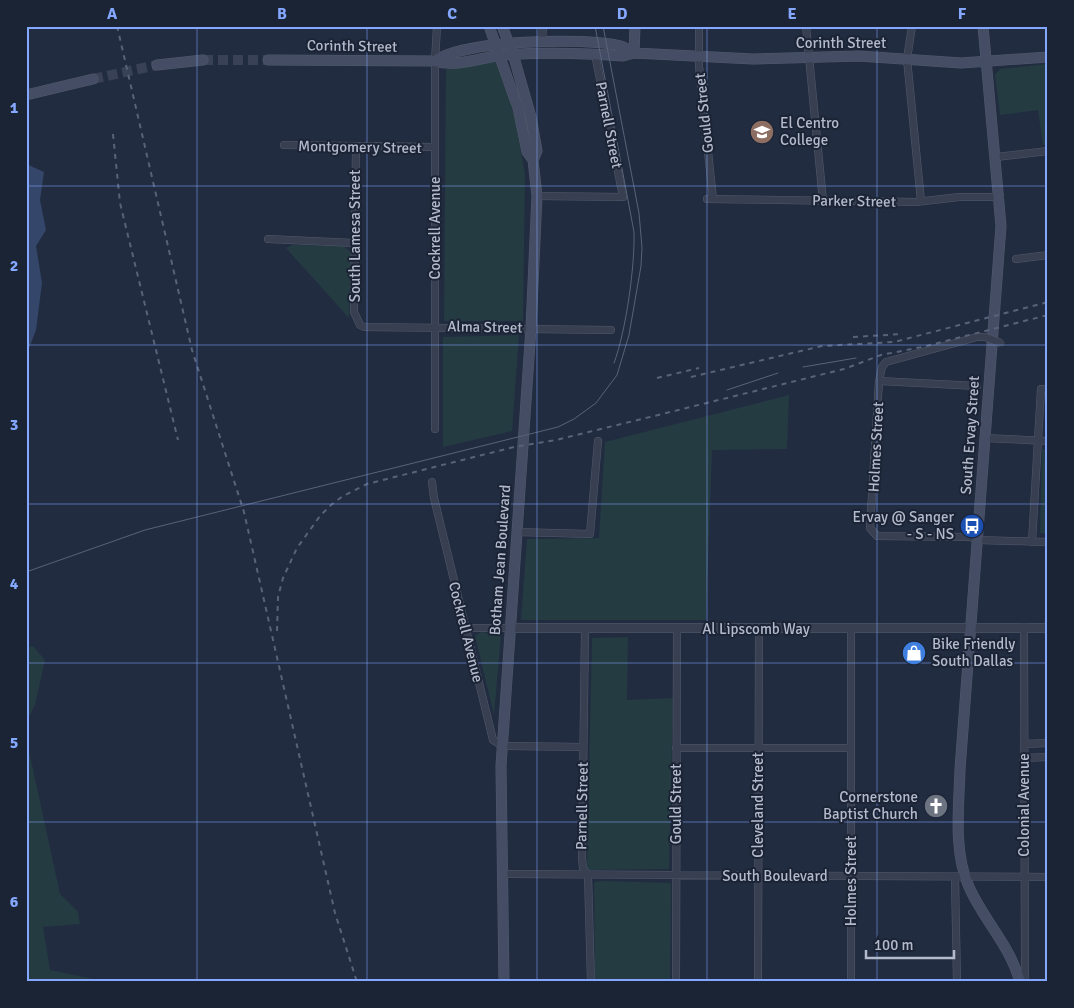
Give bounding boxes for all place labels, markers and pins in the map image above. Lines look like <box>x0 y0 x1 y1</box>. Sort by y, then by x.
place label: El Centro College <box>780 114 839 149</box>
school or university icon: El Centro College <box>749 119 775 145</box>
place label: Ervay @ Sanger - S - NS <box>852 508 954 543</box>
bus stop icon: Ervay @ Sanger - S - NS <box>959 513 985 539</box>
place label: Bike Friendly South Dallas <box>932 635 1015 670</box>
shop icon: Bike Friendly South Dallas <box>901 640 927 666</box>
place label: Cornerstone Baptist Church <box>823 788 918 823</box>
church icon: Cornerstone Baptist Church <box>923 793 949 819</box>

